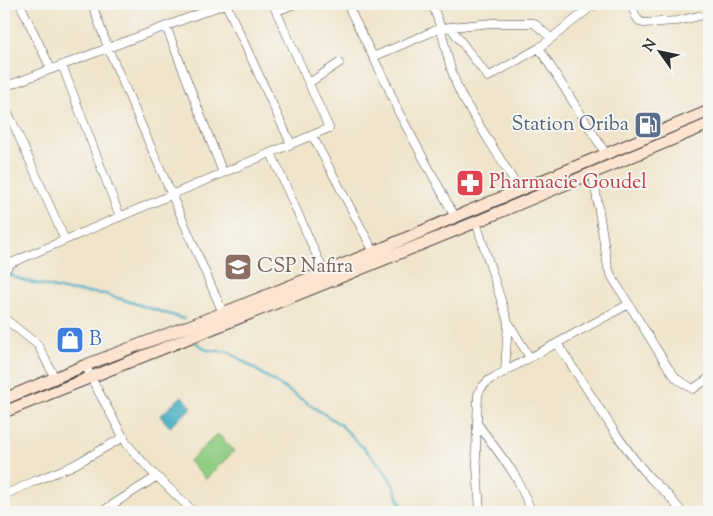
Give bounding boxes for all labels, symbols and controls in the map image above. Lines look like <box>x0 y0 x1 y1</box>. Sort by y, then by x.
north arrow <box>636 28 686 78</box>
text: N <box>639 36 662 56</box>
fuel station icon: Station Oriba <box>633 110 663 140</box>
place label: Station Oriba <box>512 111 629 140</box>
pharmacy icon: Pharmacie Goudel <box>455 168 485 198</box>
place label: Pharmacie Goudel <box>489 169 647 198</box>
school or university icon: CSP Nafira <box>223 252 253 282</box>
place label: CSP Nafira <box>257 253 353 282</box>
shop icon: B <box>55 325 85 355</box>
place label: B <box>89 326 102 355</box>

